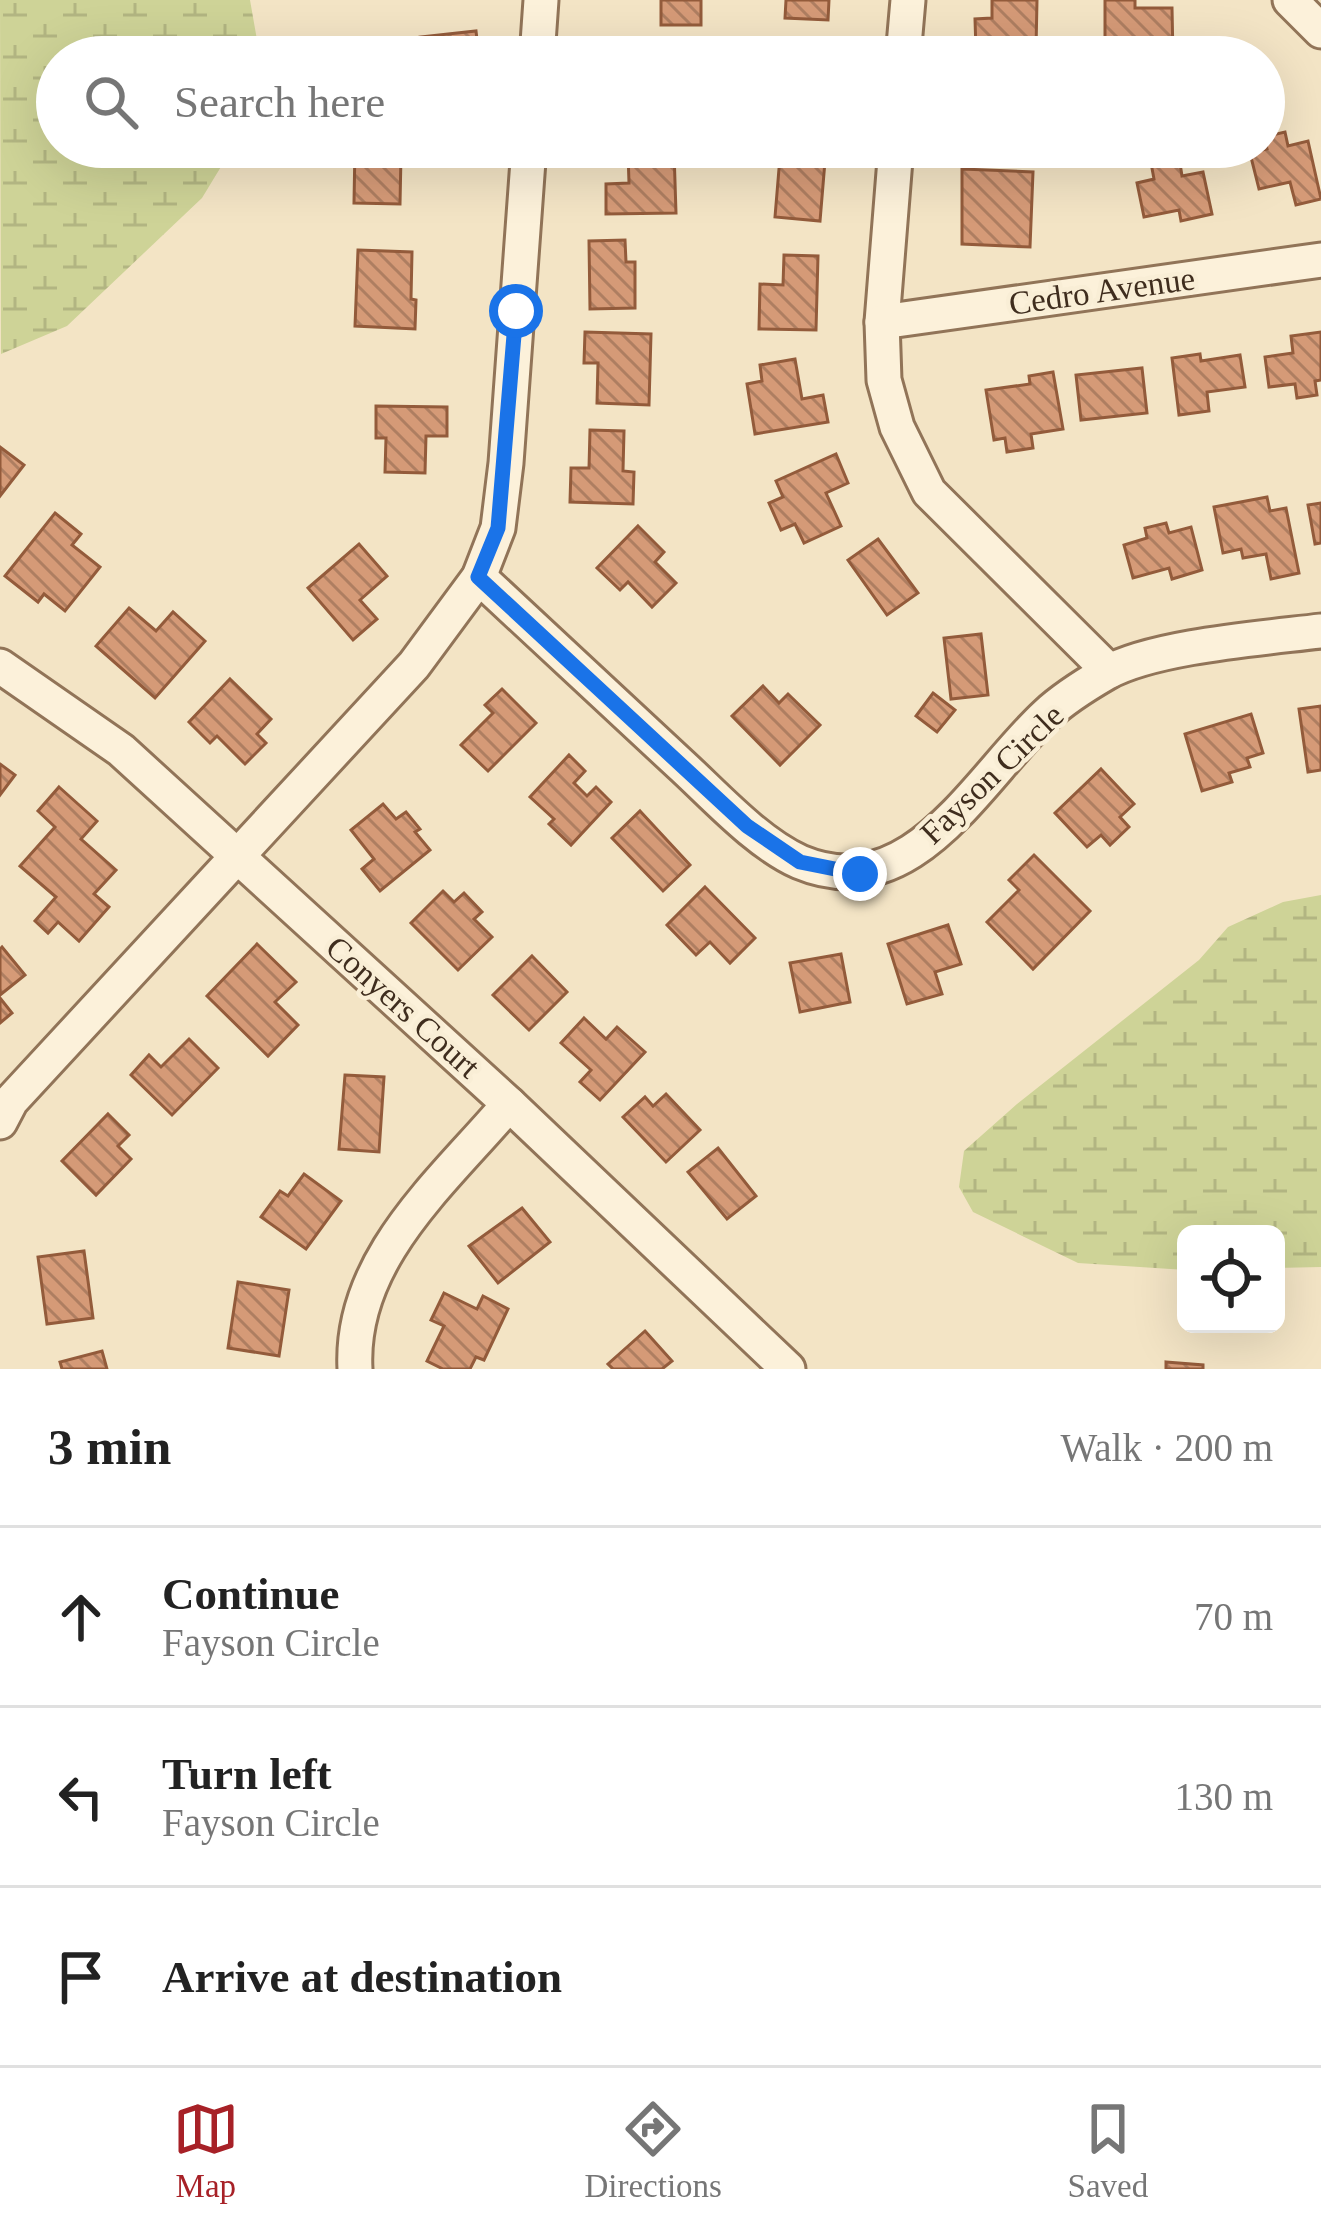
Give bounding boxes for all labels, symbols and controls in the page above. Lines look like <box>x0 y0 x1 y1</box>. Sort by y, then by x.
search box <box>36 36 1285 168</box>
icon: search <box>78 69 144 135</box>
text: Search here <box>174 77 385 127</box>
street label: Cedro Avenue <box>1007 260 1197 322</box>
route start <box>489 284 543 338</box>
street label: Fayson Circle <box>913 697 1071 851</box>
route end <box>833 847 887 901</box>
street label: Conyers Court <box>319 929 487 1085</box>
map controls <box>1177 1225 1285 1333</box>
button: locate <box>1177 1225 1285 1333</box>
text: 3 min <box>48 1419 171 1475</box>
text: Walk · 200 m <box>1061 1426 1273 1469</box>
text: Continue <box>162 1569 340 1619</box>
icon: ahead <box>48 1584 114 1650</box>
text: 70 m <box>1194 1595 1273 1638</box>
text: Fayson Circle <box>162 1621 380 1664</box>
text: Turn left <box>162 1749 332 1799</box>
icon: left <box>48 1764 114 1830</box>
text: 130 m <box>1174 1775 1273 1818</box>
text: Fayson Circle <box>162 1801 380 1844</box>
icon: arrive <box>48 1944 114 2010</box>
text: Arrive at destination <box>162 1952 562 2002</box>
tab: Map <box>173 2096 239 2205</box>
tab: Directions <box>584 2096 722 2205</box>
tab: Saved <box>1068 2096 1148 2205</box>

